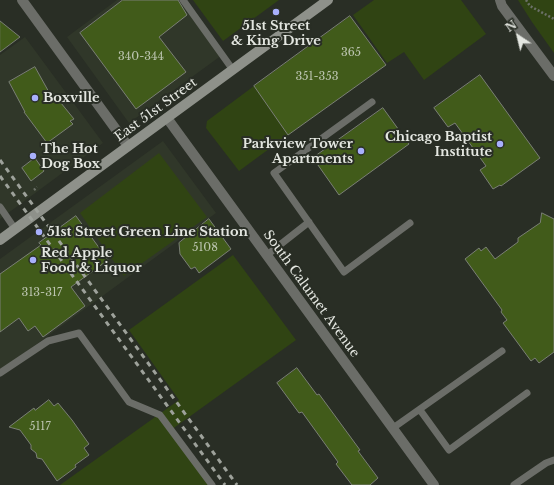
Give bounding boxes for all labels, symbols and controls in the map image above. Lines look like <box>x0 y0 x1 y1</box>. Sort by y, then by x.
marker: 51st Street & King Drive <box>271 7 281 17</box>
north arrow <box>498 16 538 56</box>
text: N <box>503 17 519 35</box>
place label: 51st Street & King Drive <box>231 18 321 49</box>
house number: 365 <box>341 46 361 60</box>
house number: 340-344 <box>118 50 164 64</box>
house number: 351-353 <box>296 70 338 84</box>
street label: East 51st Street <box>112 75 200 145</box>
place label: Boxville <box>43 90 100 106</box>
marker: Boxville <box>30 93 40 103</box>
place label: Chicago Baptist Institute <box>385 129 492 160</box>
place label: Parkview Tower Apartments <box>243 136 353 167</box>
marker: Chicago Baptist Institute <box>495 139 505 149</box>
place label: The Hot Dog Box <box>41 141 100 172</box>
marker: Parkview Tower Apartments <box>356 146 366 156</box>
marker: The Hot Dog Box <box>28 151 38 161</box>
place label: 51st Street Green Line Station <box>47 224 248 240</box>
marker: 51st Street Green Line Station <box>34 227 44 237</box>
street label: South Calumet Avenue <box>260 227 362 361</box>
house number: 5108 <box>192 241 218 255</box>
place label: Red Apple Food & Liquor <box>41 245 142 276</box>
marker: Red Apple Food & Liquor <box>28 255 38 265</box>
house number: 313-317 <box>22 286 62 300</box>
house number: 5117 <box>29 420 51 434</box>

